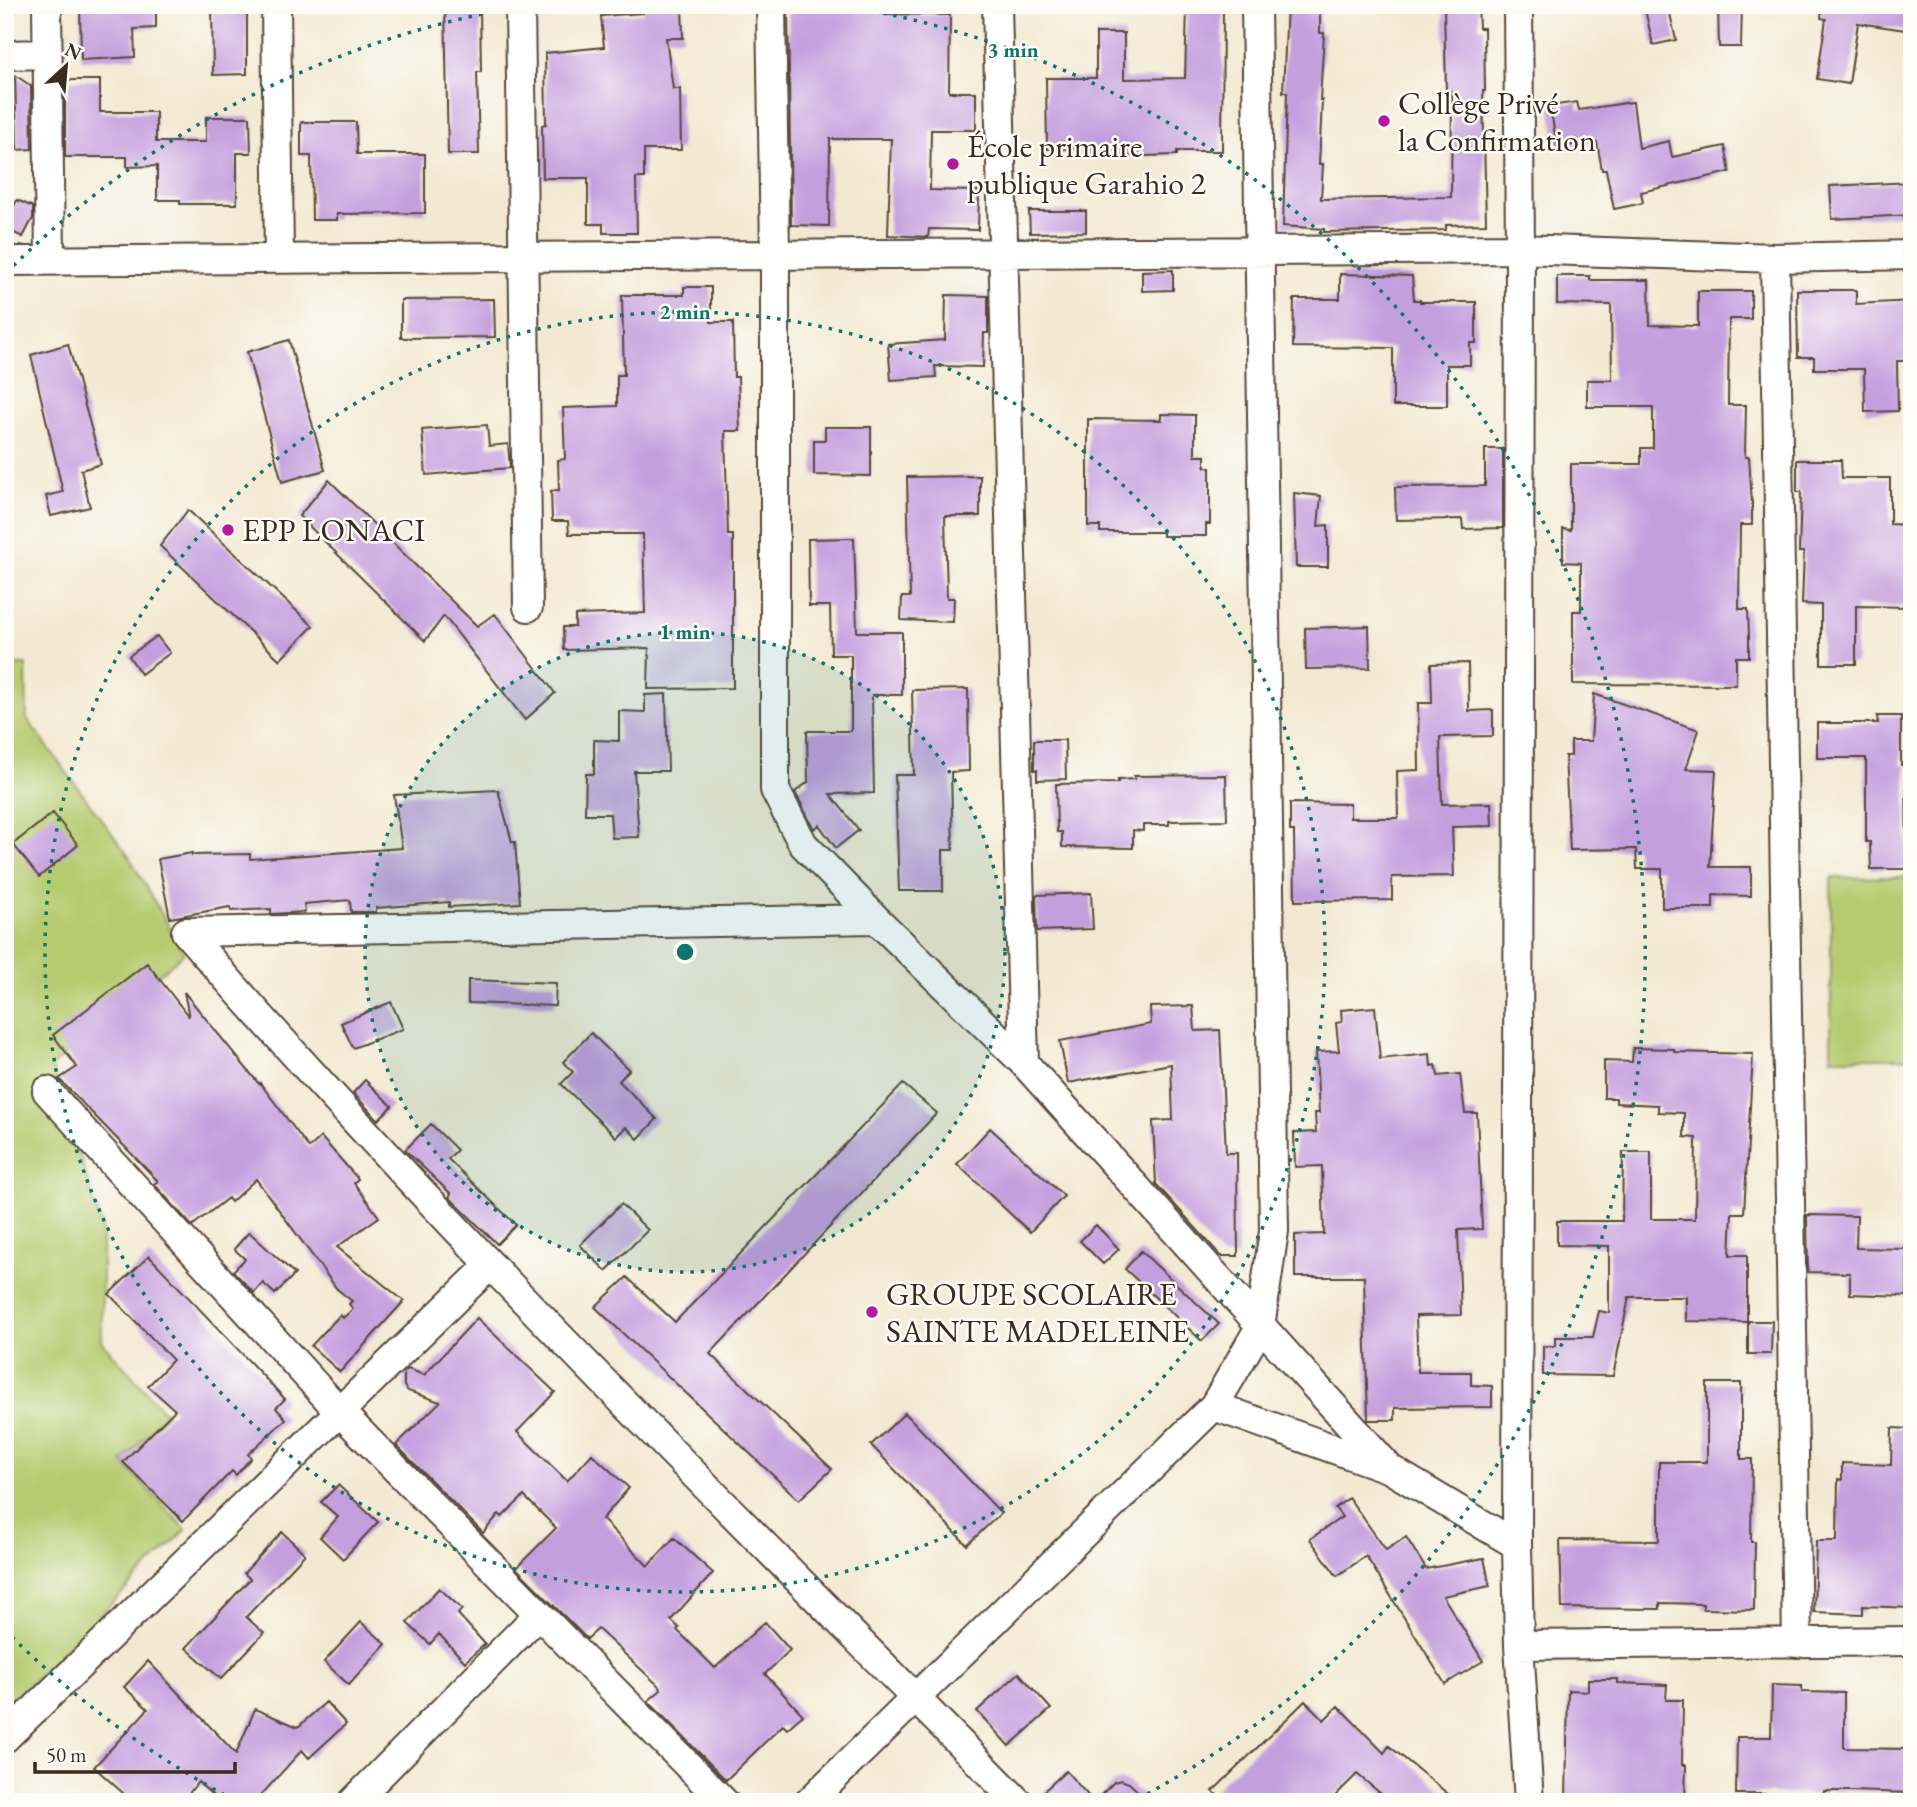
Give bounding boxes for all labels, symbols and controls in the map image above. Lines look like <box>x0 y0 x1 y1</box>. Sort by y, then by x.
north arrow <box>32 32 102 102</box>
text: 3 min <box>987 36 1039 63</box>
text: N <box>61 37 86 66</box>
place label: Collège Privé la Confirmation <box>1398 82 1596 161</box>
marker: Collège Privé la Confirmation <box>1376 113 1392 129</box>
place label: École primaire publique Garahio 2 <box>967 125 1207 204</box>
marker: École primaire publique Garahio 2 <box>945 156 961 172</box>
text: 2 min <box>659 298 711 325</box>
place label: EPP LONACI <box>242 509 425 551</box>
marker: EPP LONACI <box>220 522 236 538</box>
text: 1 min <box>659 618 711 645</box>
centre of rings <box>673 940 697 964</box>
place label: GROUPE SCOLAIRE SAINTE MADELEINE <box>886 1273 1189 1352</box>
marker: GROUPE SCOLAIRE SAINTE MADELEINE <box>864 1304 880 1320</box>
scale bar <box>35 1730 234 1774</box>
text: 50 m <box>46 1741 87 1768</box>

